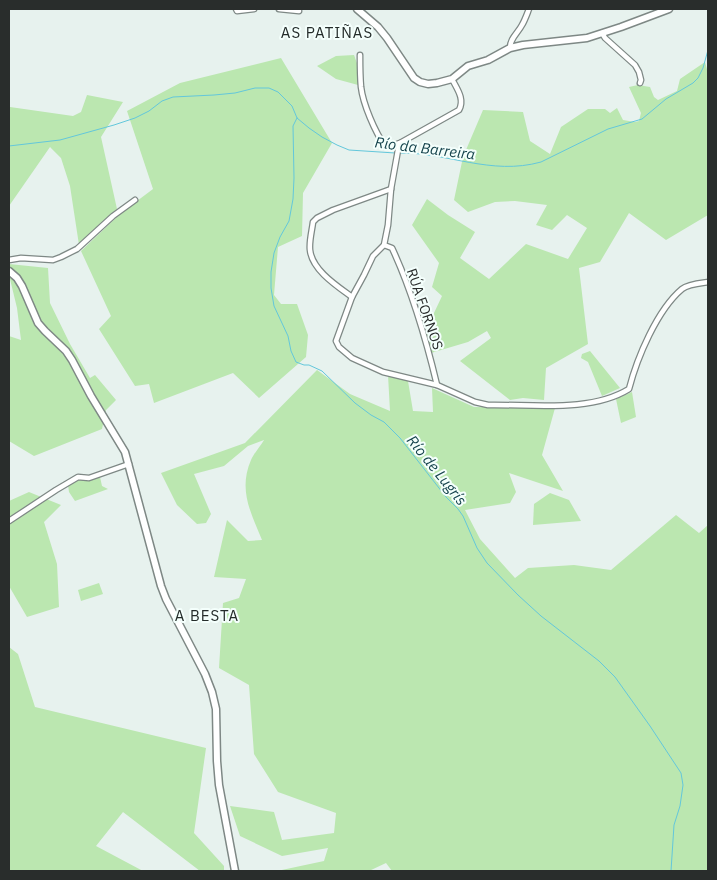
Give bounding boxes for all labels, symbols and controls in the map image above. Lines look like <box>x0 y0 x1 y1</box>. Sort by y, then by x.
district label: AS PATIÑAS <box>281 23 373 42</box>
water label: Río da Barreira <box>374 132 476 164</box>
street label: RÚA FORNOS <box>403 266 448 352</box>
water label: Río de Lugrís <box>403 431 471 509</box>
district label: A BESTA <box>175 606 239 625</box>

